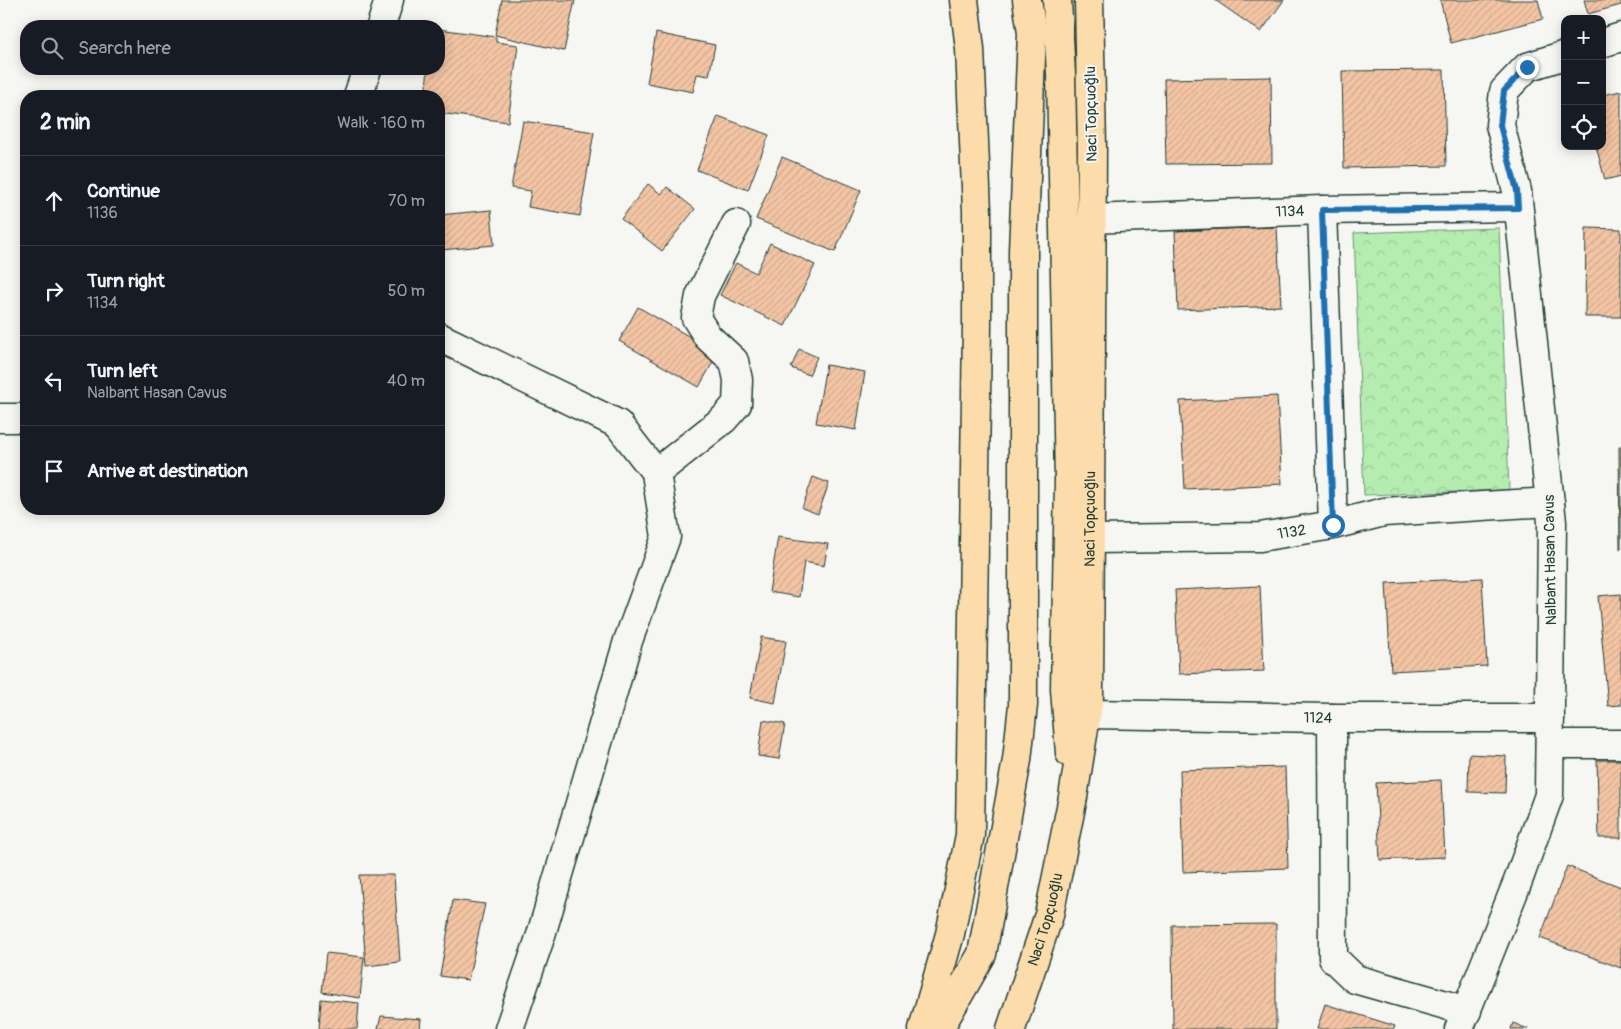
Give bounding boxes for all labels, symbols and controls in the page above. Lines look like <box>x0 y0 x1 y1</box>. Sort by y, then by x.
map controls <box>1561 15 1606 150</box>
button: + <box>1561 15 1606 60</box>
search box <box>20 20 445 75</box>
icon: search <box>38 34 66 62</box>
text: Search here <box>78 36 171 60</box>
route end <box>1516 56 1539 79</box>
button: − <box>1561 60 1606 105</box>
street label: Naci Topçuoğlu <box>1081 66 1102 162</box>
button: locate <box>1561 105 1606 150</box>
text: 2 min <box>40 109 90 136</box>
text: Walk · 160 m <box>337 113 425 133</box>
text: Continue <box>87 179 160 203</box>
icon: ahead <box>40 187 68 215</box>
text: 70 m <box>388 191 425 211</box>
street label: 1134 <box>1275 202 1305 222</box>
text: 1136 <box>87 203 118 223</box>
text: Turn right <box>87 269 165 293</box>
icon: right <box>40 277 68 305</box>
text: 50 m <box>388 281 425 301</box>
text: 1134 <box>87 293 118 313</box>
text: Turn left <box>87 359 157 383</box>
icon: left <box>40 367 68 395</box>
text: 40 m <box>387 371 425 391</box>
text: Nalbant Hasan Cavus <box>87 383 227 403</box>
icon: arrive <box>40 457 68 485</box>
text: Arrive at destination <box>87 459 248 483</box>
street label: Naci Topçuoğlu <box>1081 471 1100 567</box>
street label: Nalbant Hasan Cavus <box>1540 494 1561 626</box>
route start <box>1322 514 1345 537</box>
street label: 1132 <box>1276 521 1307 544</box>
street label: 1124 <box>1303 709 1333 728</box>
street label: Naci Topçuoğlu <box>1024 871 1067 969</box>

